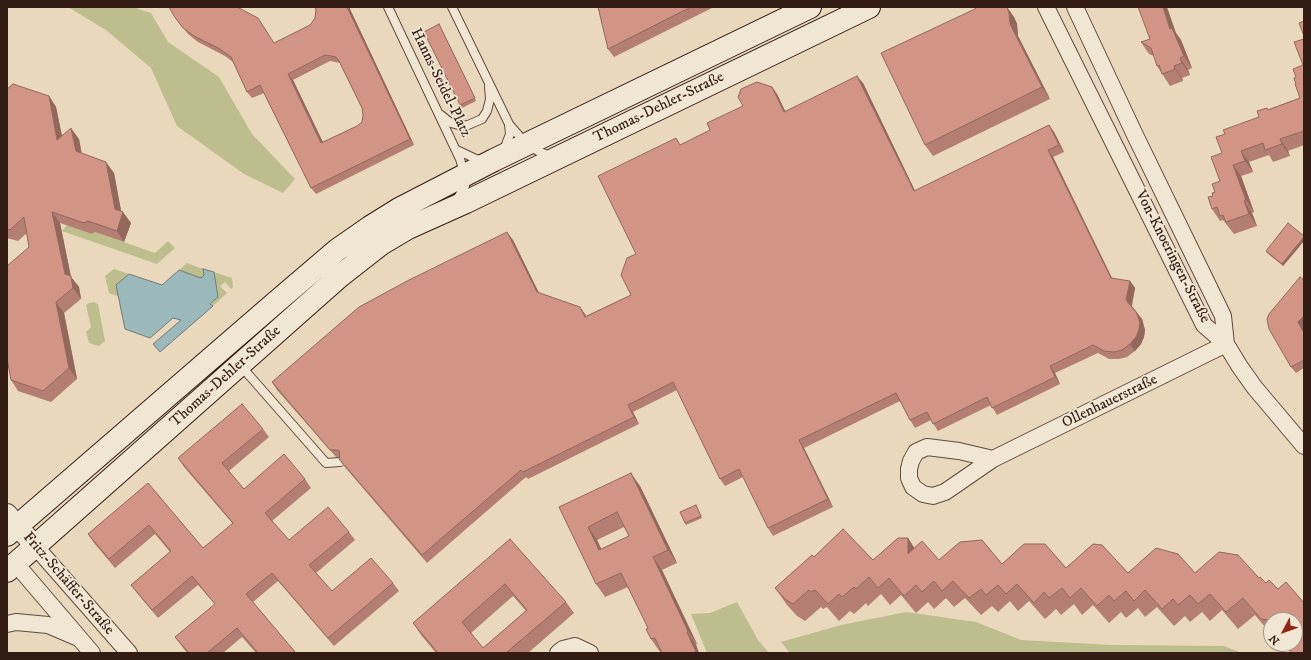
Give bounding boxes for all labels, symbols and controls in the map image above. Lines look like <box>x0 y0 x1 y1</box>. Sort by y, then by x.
street label: Hanns-Seidel-Platz <box>406 26 474 140</box>
street label: Thomas-Dehler-Straße <box>591 69 727 147</box>
street label: Von-Knoeringen-Straße <box>1131 188 1213 326</box>
street label: Thomas-Dehler-Straße <box>167 323 285 431</box>
street label: Ollenhauerstraße <box>1059 371 1161 433</box>
street label: Fritz-Schäffer-Straße <box>19 529 117 639</box>
north arrow <box>1263 612 1303 652</box>
text: N <box>1266 631 1283 647</box>

